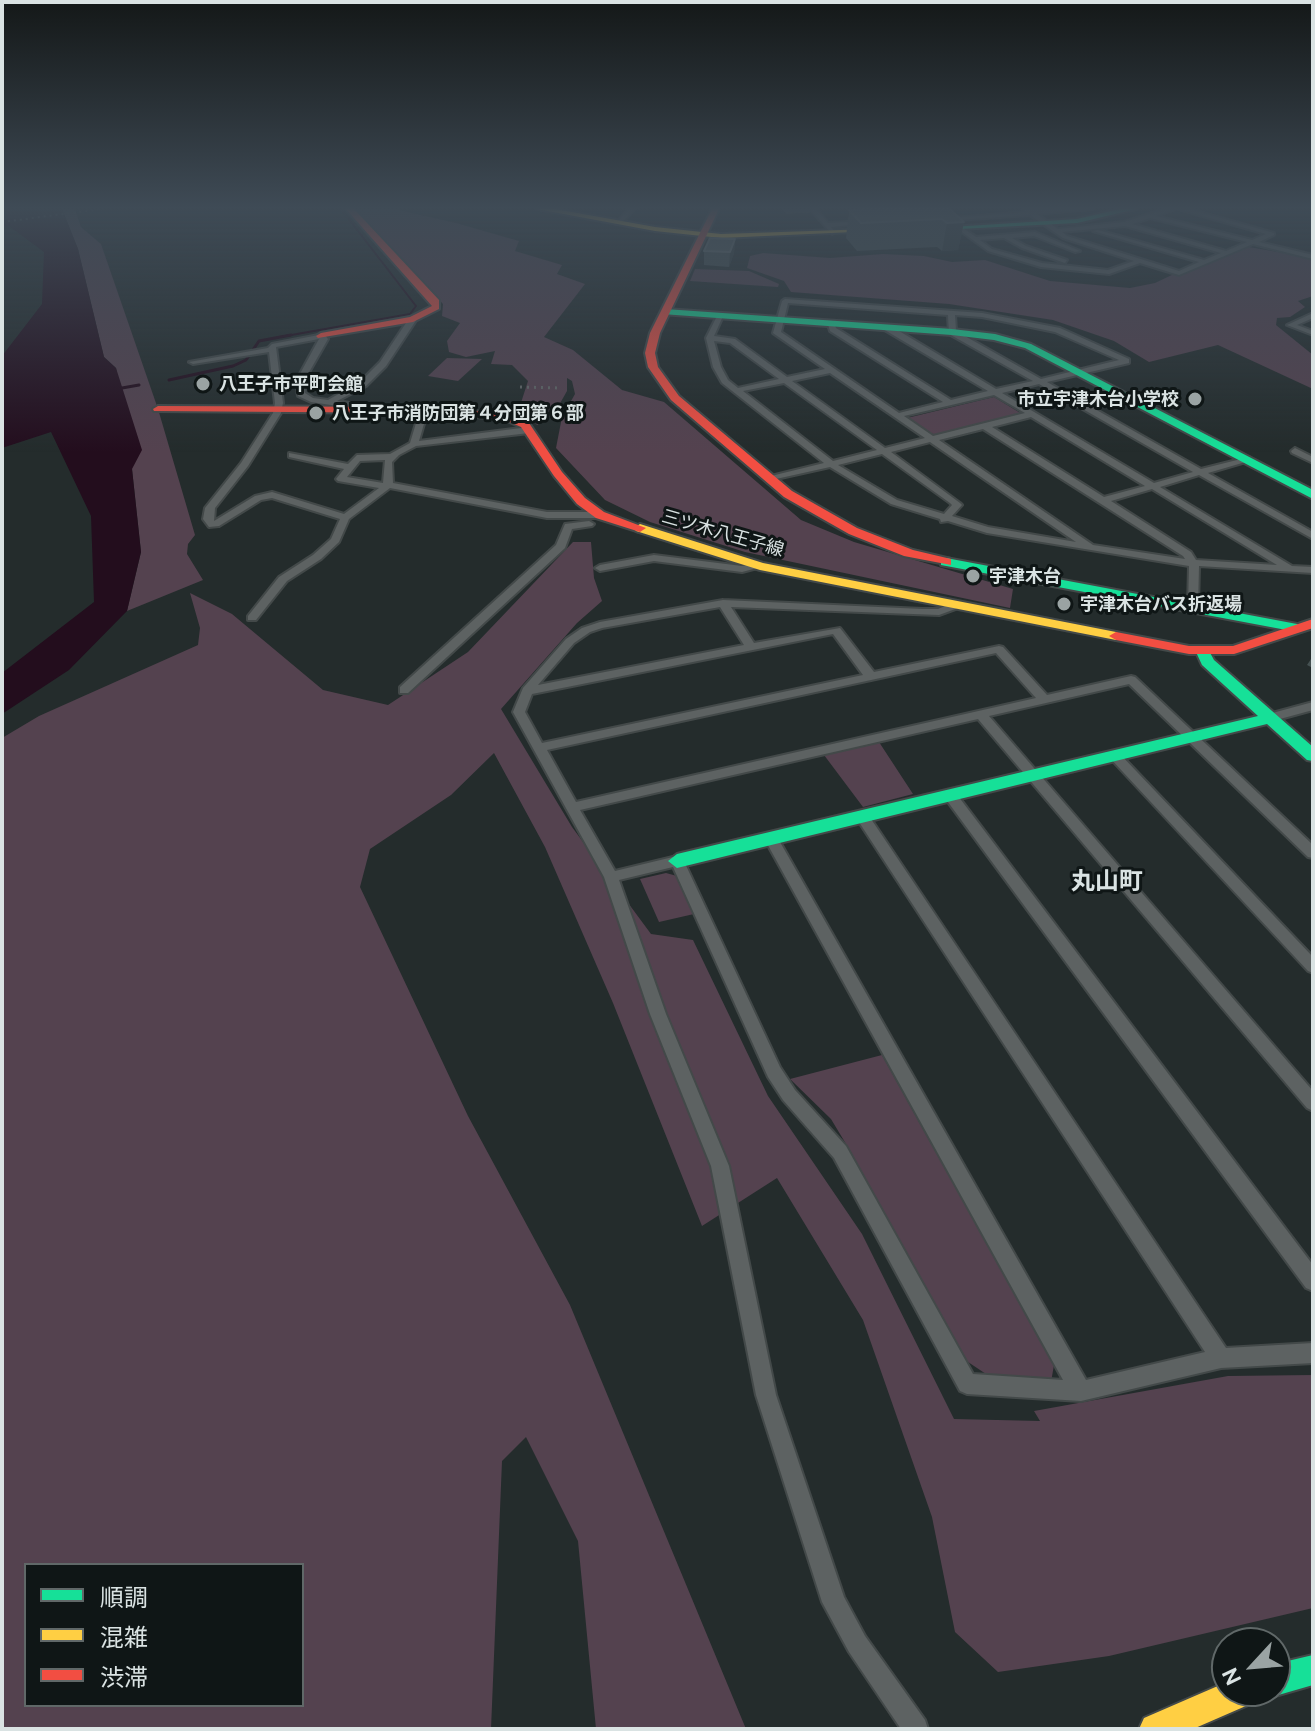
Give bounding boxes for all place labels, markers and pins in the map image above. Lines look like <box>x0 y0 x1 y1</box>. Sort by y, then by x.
place label: 八王子市平町会館 <box>219 373 363 395</box>
marker: 八王子市平町会館 <box>194 375 212 393</box>
place label: 市立宇津木台小学校 <box>1017 388 1179 410</box>
marker: 市立宇津木台小学校 <box>1186 390 1204 408</box>
place label: 八王子市消防団第４分団第６部 <box>332 402 584 424</box>
marker: 八王子市消防団第４分団第６部 <box>307 404 325 422</box>
place label: 宇津木台 <box>989 565 1061 587</box>
marker: 宇津木台 <box>964 567 982 585</box>
place label: 宇津木台バス折返場 <box>1080 593 1242 615</box>
marker: 宇津木台バス折返場 <box>1055 595 1073 613</box>

